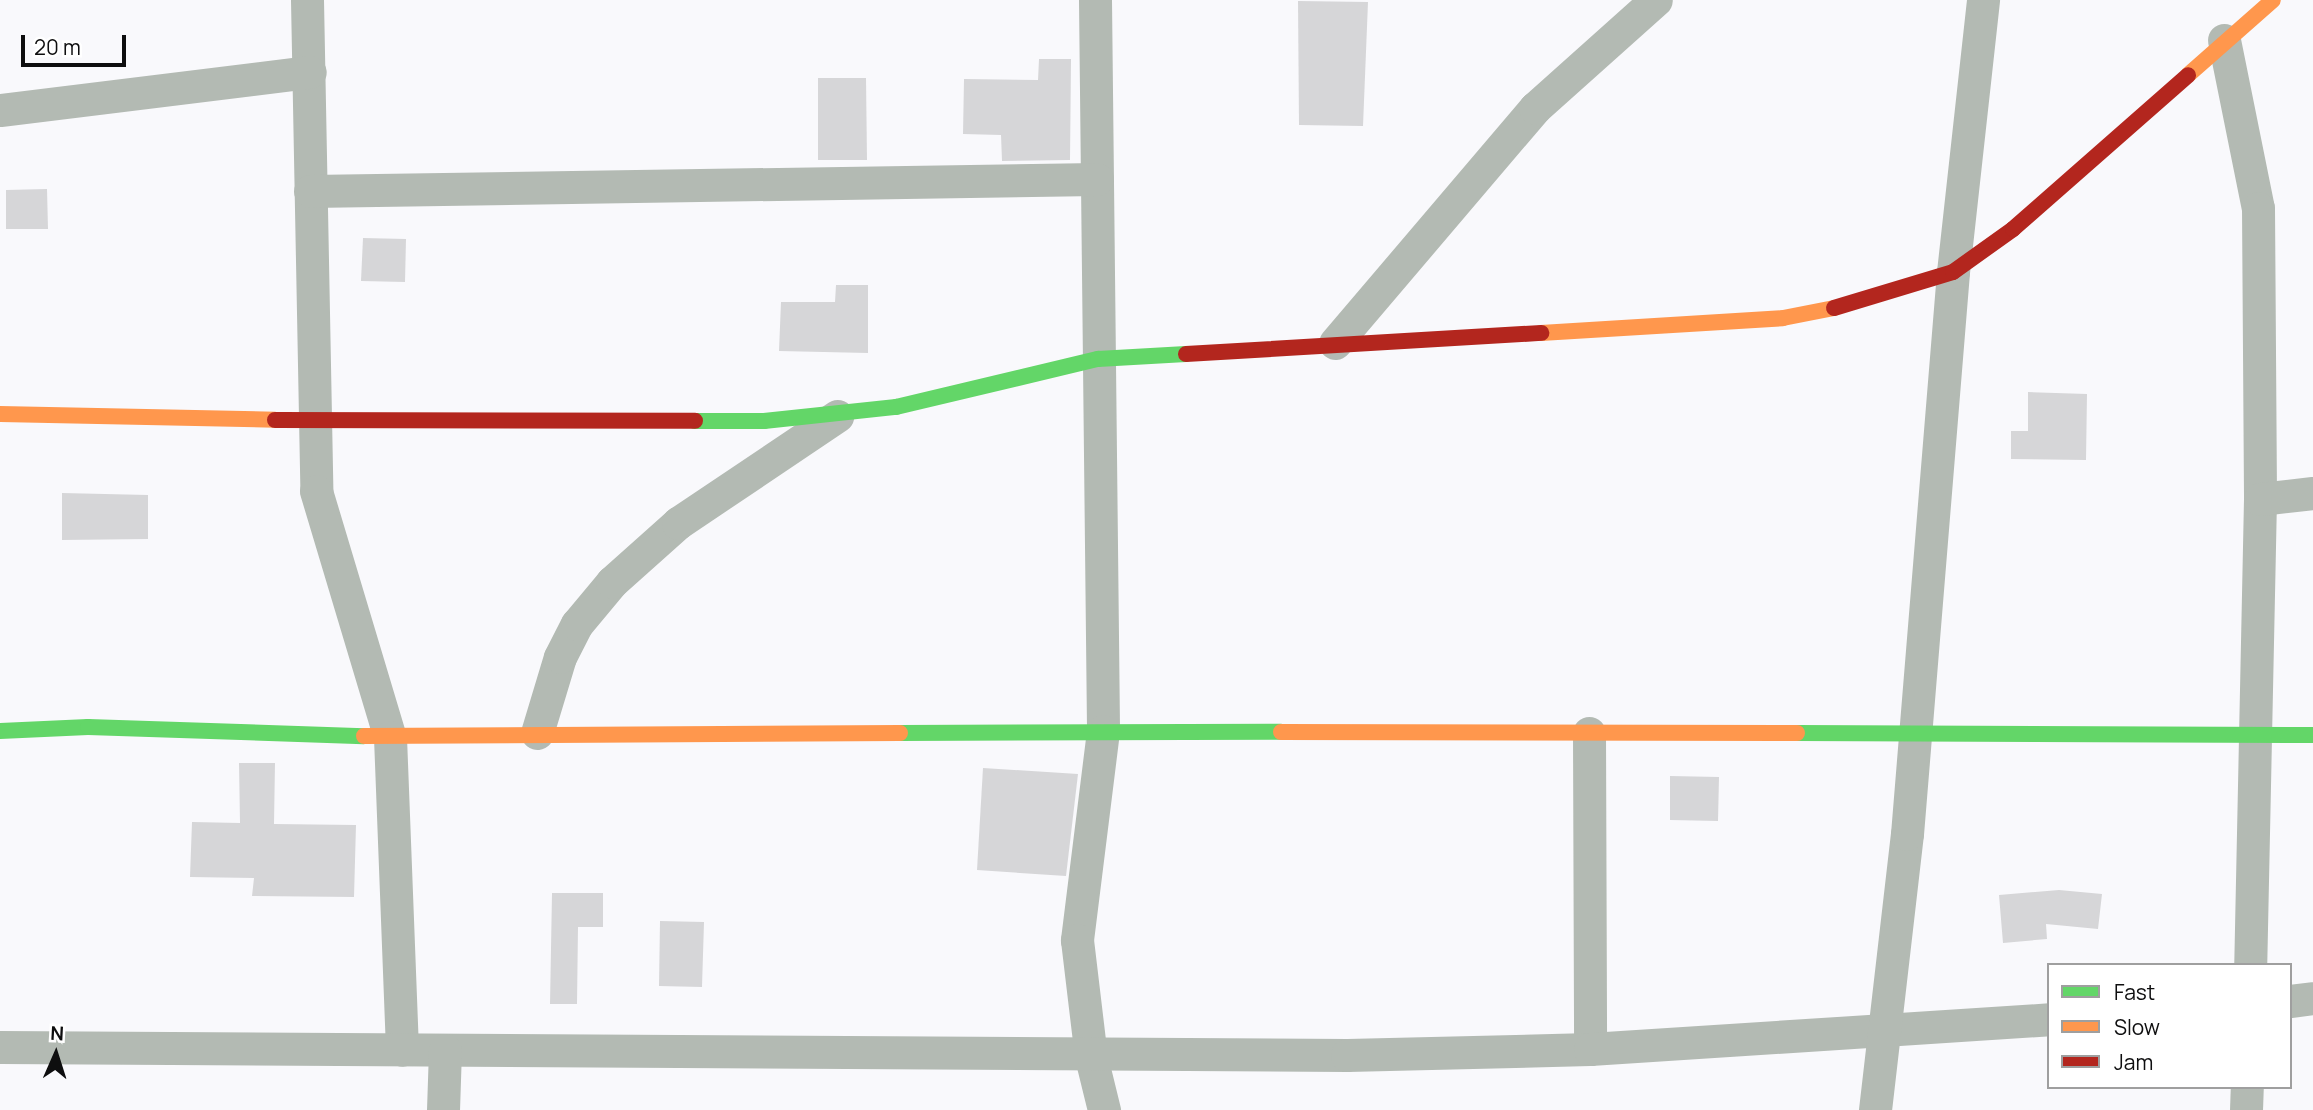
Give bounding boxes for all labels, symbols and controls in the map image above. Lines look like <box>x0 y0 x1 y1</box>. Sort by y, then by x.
scale bar <box>24 21 130 65</box>
text: 20 m <box>34 33 81 61</box>
legend <box>2047 963 2292 1089</box>
text: Fast <box>2114 978 2155 1006</box>
text: Slow <box>2114 1013 2160 1041</box>
north arrow <box>21 1019 91 1089</box>
text: N <box>50 1020 65 1046</box>
text: Jam <box>2114 1048 2153 1076</box>

